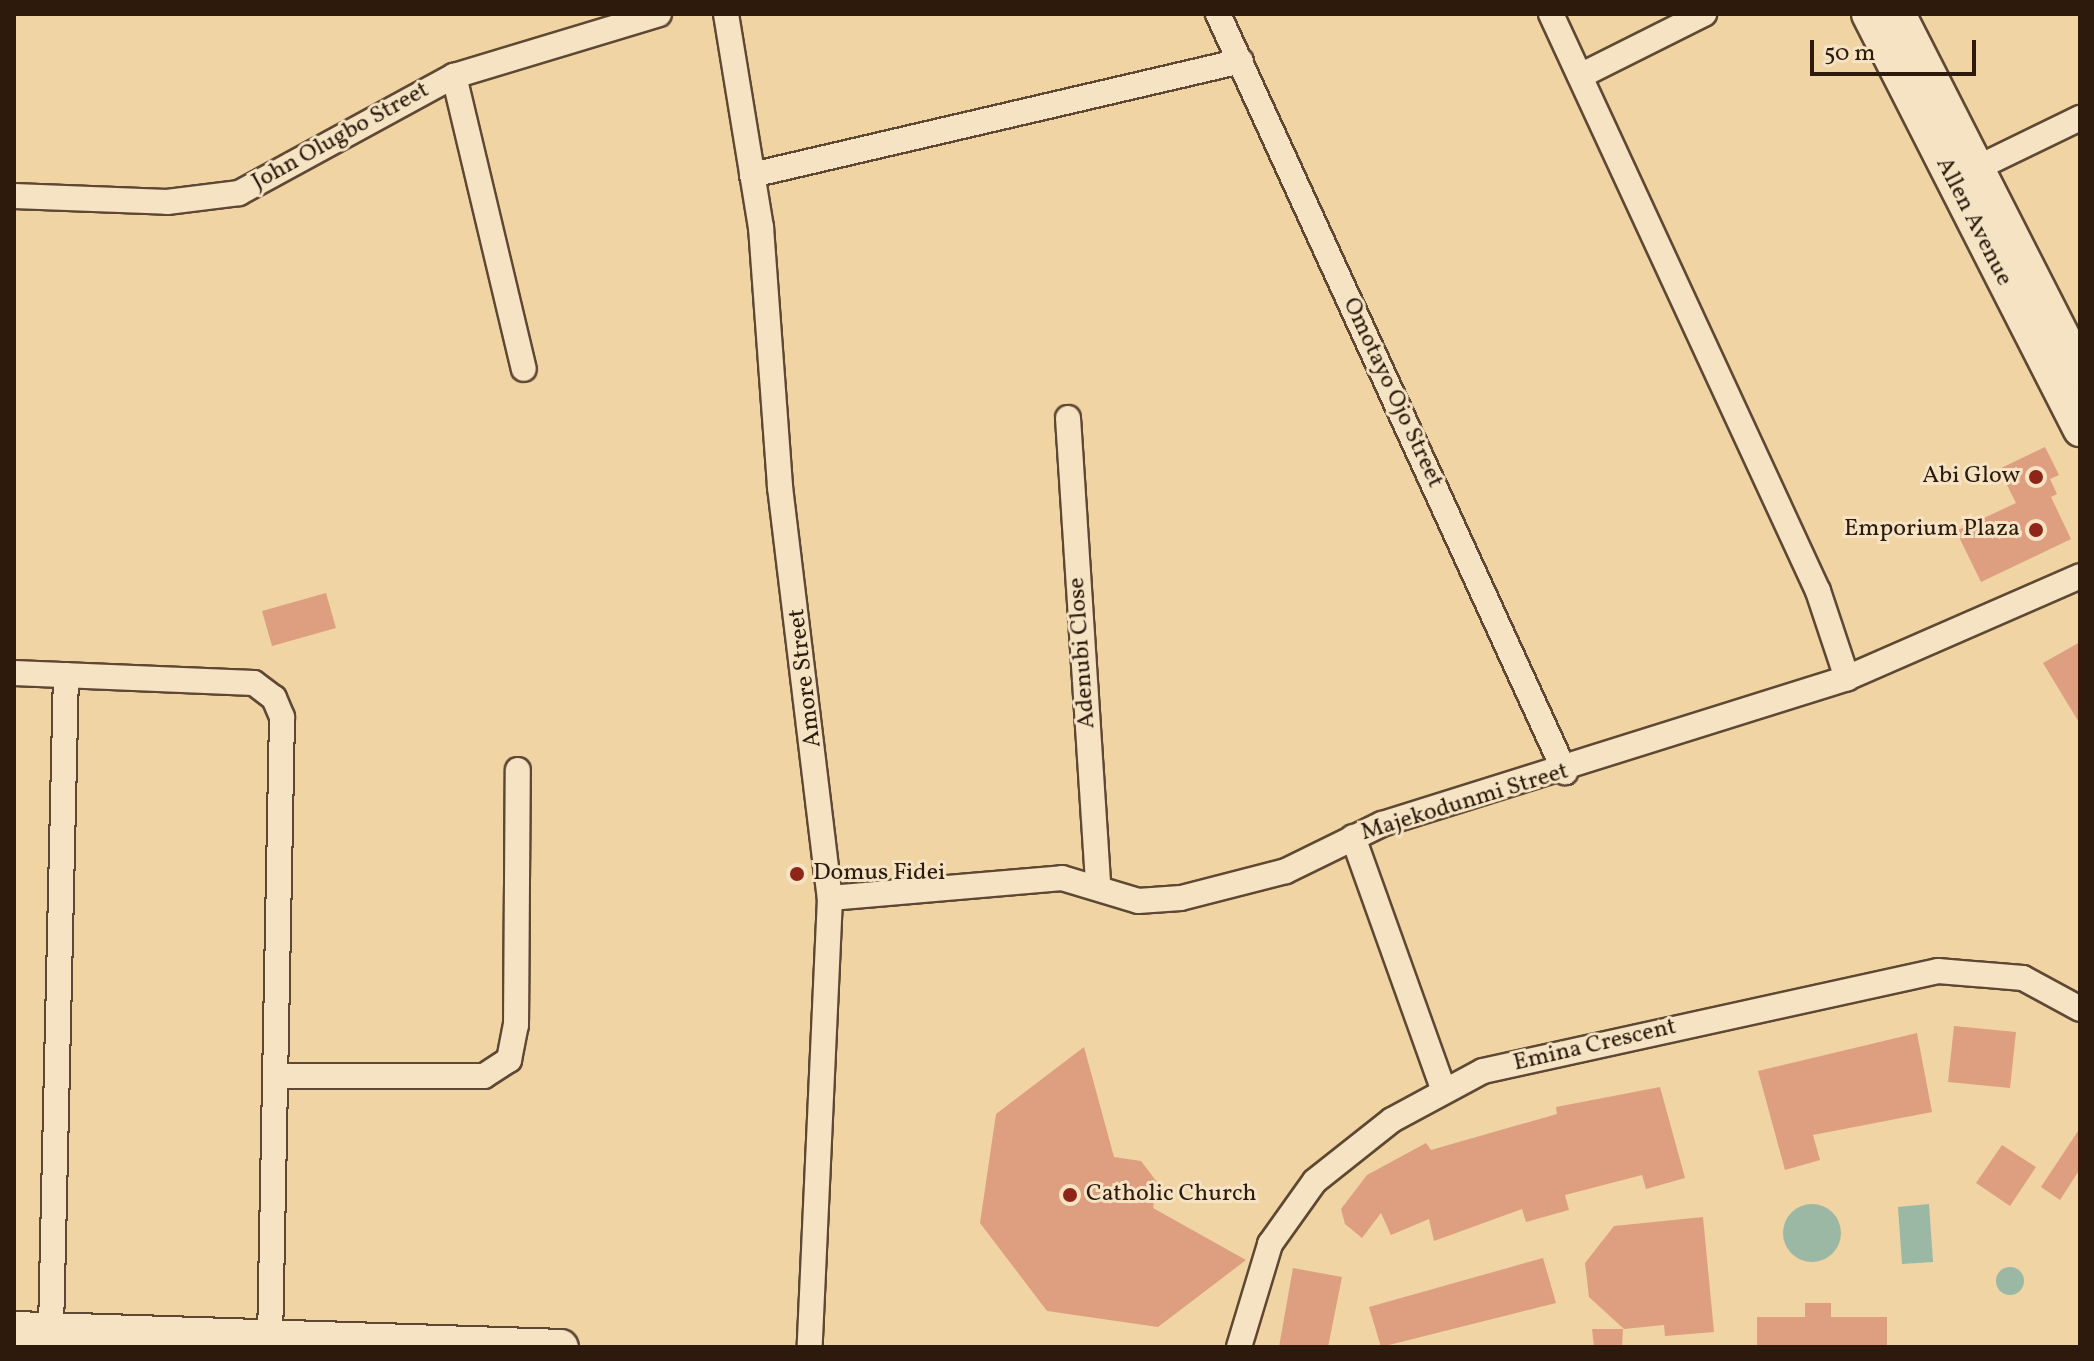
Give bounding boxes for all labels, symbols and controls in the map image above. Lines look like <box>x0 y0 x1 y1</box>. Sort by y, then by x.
scale bar <box>1814 24 1980 74</box>
text: 50 m <box>1824 37 1876 71</box>
street label: John Olugbo Street <box>247 76 435 198</box>
street label: Allen Avenue <box>1928 153 2018 291</box>
street label: Omotayo Ojo Street <box>1335 293 1449 493</box>
place label: Abi Glow <box>1922 463 2020 491</box>
marker: Abi Glow <box>2027 468 2045 486</box>
place label: Emporium Plaza <box>1844 516 2020 544</box>
marker: Emporium Plaza <box>2027 521 2045 539</box>
street label: Adenubi Close <box>1063 576 1103 730</box>
street label: Amore Street <box>783 607 829 749</box>
street label: Majekodunmi Street <box>1358 758 1572 848</box>
place label: Domus Fidei <box>813 860 945 888</box>
marker: Domus Fidei <box>788 865 806 883</box>
street label: Emina Crescent <box>1511 1013 1679 1079</box>
place label: Catholic Church <box>1086 1181 1256 1209</box>
marker: Catholic Church <box>1061 1186 1079 1204</box>

